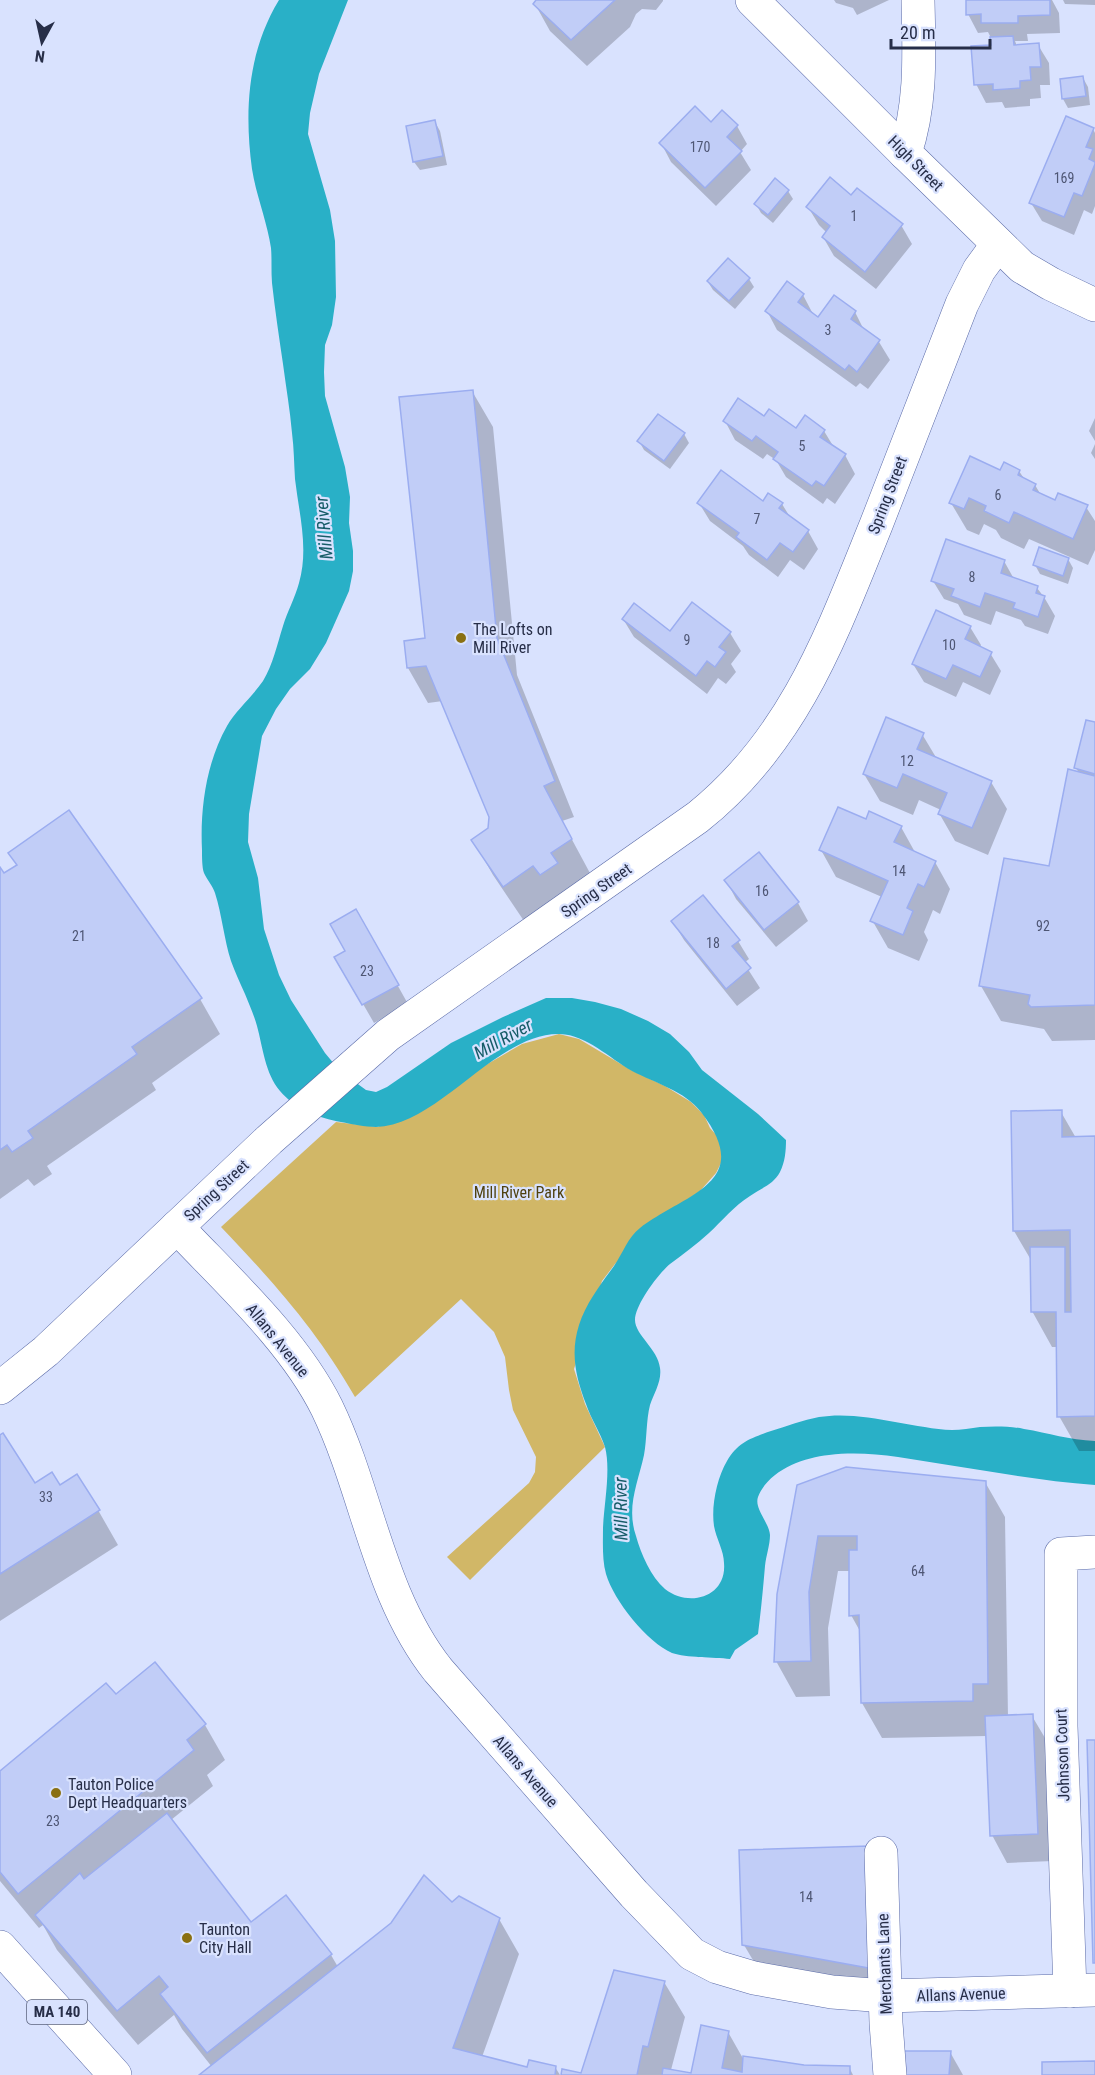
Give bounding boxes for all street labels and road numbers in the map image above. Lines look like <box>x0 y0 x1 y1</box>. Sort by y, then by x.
street label: High Street <box>884 132 947 195</box>
street label: Spring Street <box>864 453 911 537</box>
street label: Spring Street <box>557 859 635 922</box>
street label: Spring Street <box>180 1155 253 1225</box>
street label: Allans Avenue <box>242 1300 313 1381</box>
street label: Johnson Court <box>1051 1708 1074 1802</box>
street label: Allans Avenue <box>489 1732 562 1811</box>
street label: Merchants Lane <box>873 1913 896 2015</box>
street label: Allans Avenue <box>916 1983 1006 2006</box>
road number: MA 140 <box>27 2000 87 2024</box>

